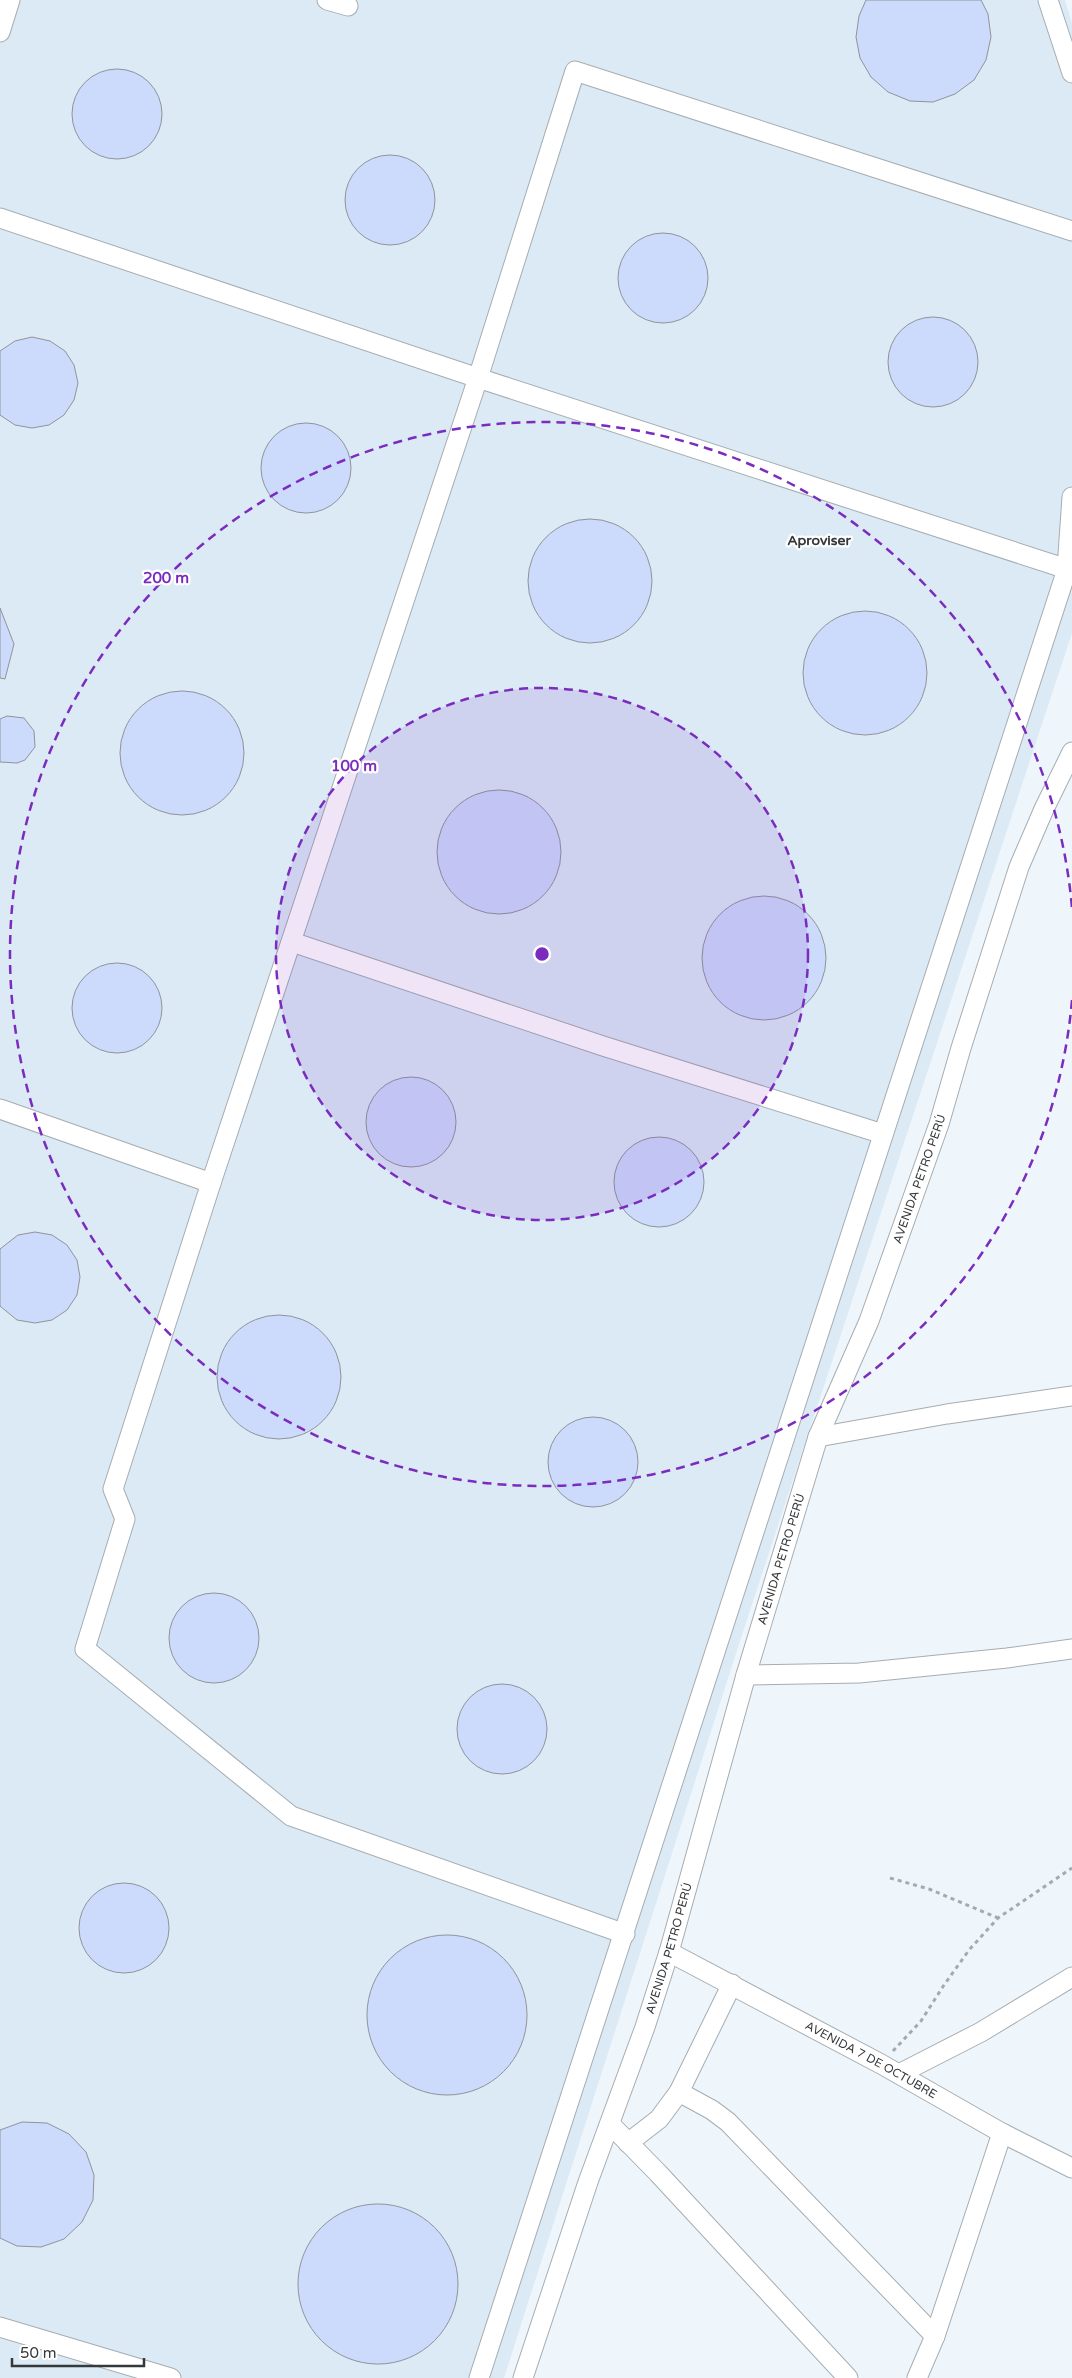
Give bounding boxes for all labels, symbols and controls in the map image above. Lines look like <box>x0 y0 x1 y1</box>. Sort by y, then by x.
district label: Aproviser <box>787 532 851 549</box>
text: 200 m <box>143 569 189 587</box>
text: 100 m <box>331 757 377 775</box>
centre of rings <box>533 945 551 963</box>
street label: AVENIDA PETRO PERÚ <box>890 1113 948 1246</box>
street label: AVENIDA PETRO PERÚ <box>755 1492 807 1626</box>
street label: AVENIDA PETRO PERÚ <box>643 1881 695 2016</box>
street label: AVENIDA 7 DE OCTUBRE <box>803 2018 940 2102</box>
scale bar <box>12 2336 145 2368</box>
text: 50 m <box>20 2344 57 2362</box>

